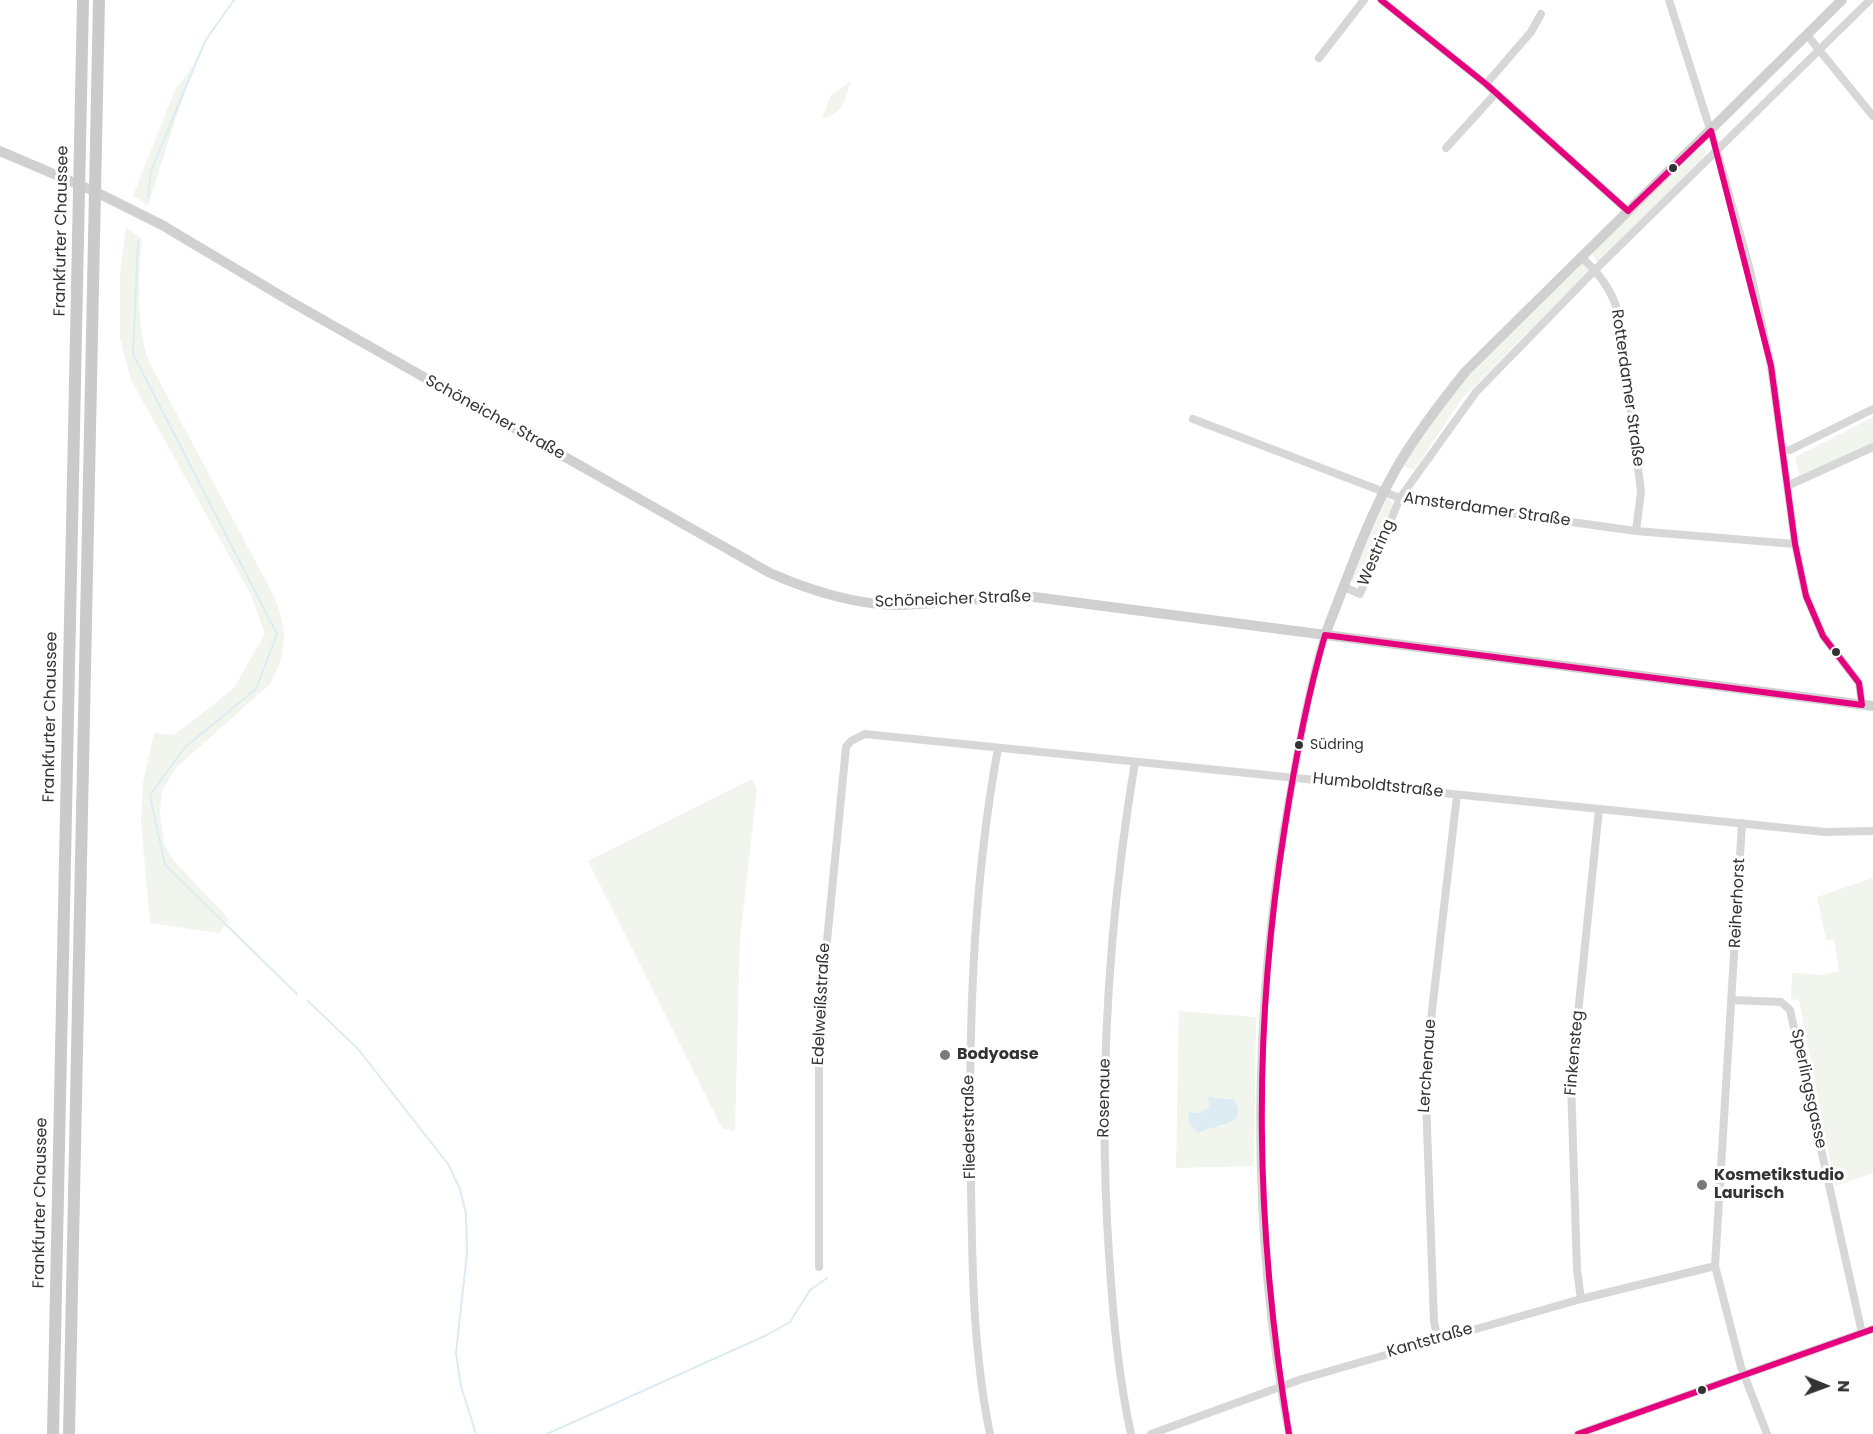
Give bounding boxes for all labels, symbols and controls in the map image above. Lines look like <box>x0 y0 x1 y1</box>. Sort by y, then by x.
street label: Frankfurter Chaussee <box>51 145 73 317</box>
unlabelled marker <box>1667 162 1679 174</box>
street label: Rotterdamer Straße <box>1606 308 1648 468</box>
street label: Schöneicher Straße <box>422 372 568 464</box>
street label: Amsterdamer Straße <box>1402 489 1572 531</box>
street label: Westring <box>1354 517 1400 589</box>
street label: Schöneicher Straße <box>874 588 1032 612</box>
street label: Frankfurter Chaussee <box>40 631 62 803</box>
unlabelled marker <box>1830 646 1842 658</box>
place label: Südring <box>1310 737 1364 753</box>
marker: Südring <box>1293 739 1305 751</box>
street label: Humboldtstraße <box>1312 770 1444 802</box>
street label: Reiherhorst <box>1726 857 1750 949</box>
street label: Edelweißstraße <box>809 942 835 1066</box>
street label: Finkensteg <box>1562 1010 1588 1096</box>
street label: Lerchenaue <box>1415 1019 1441 1113</box>
street label: Sperlingsgasse <box>1786 1028 1830 1150</box>
place label: Bodyoase <box>957 1045 1039 1065</box>
marker: Bodyoase <box>938 1048 952 1062</box>
street label: Rosenaue <box>1095 1058 1115 1138</box>
street label: Fliederstraße <box>959 1075 981 1179</box>
street label: Frankfurter Chaussee <box>30 1117 52 1289</box>
place label: Kosmetikstudio Laurisch <box>1714 1166 1844 1204</box>
marker: Kosmetikstudio Laurisch <box>1695 1178 1709 1192</box>
street label: Kantstraße <box>1385 1320 1475 1362</box>
north arrow <box>1795 1356 1855 1416</box>
text: N <box>1832 1380 1855 1393</box>
unlabelled marker <box>1696 1384 1708 1396</box>

